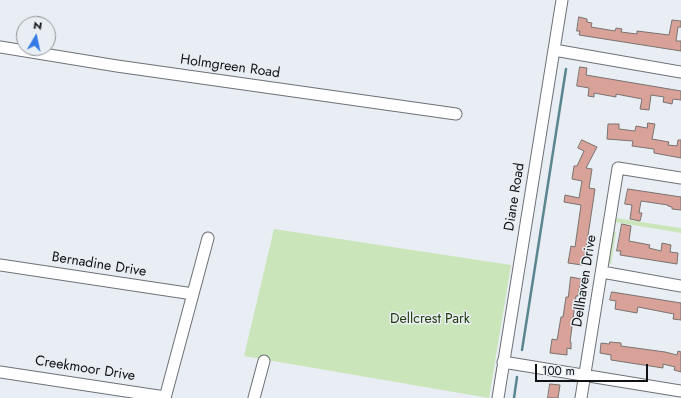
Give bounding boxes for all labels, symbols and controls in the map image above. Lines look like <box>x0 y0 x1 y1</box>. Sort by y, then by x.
north arrow <box>16 16 56 56</box>
text: N <box>32 17 43 34</box>
street label: Holmgreen Road <box>179 52 281 82</box>
street label: Diane Road <box>501 162 529 232</box>
street label: Dellhaven Drive <box>569 234 601 328</box>
street label: Bernadine Drive <box>51 249 147 281</box>
park label: Dellcrest Park <box>390 312 470 328</box>
street label: Creekmoor Drive <box>34 353 136 385</box>
scale bar <box>537 356 650 382</box>
text: 100 m <box>542 362 575 380</box>

